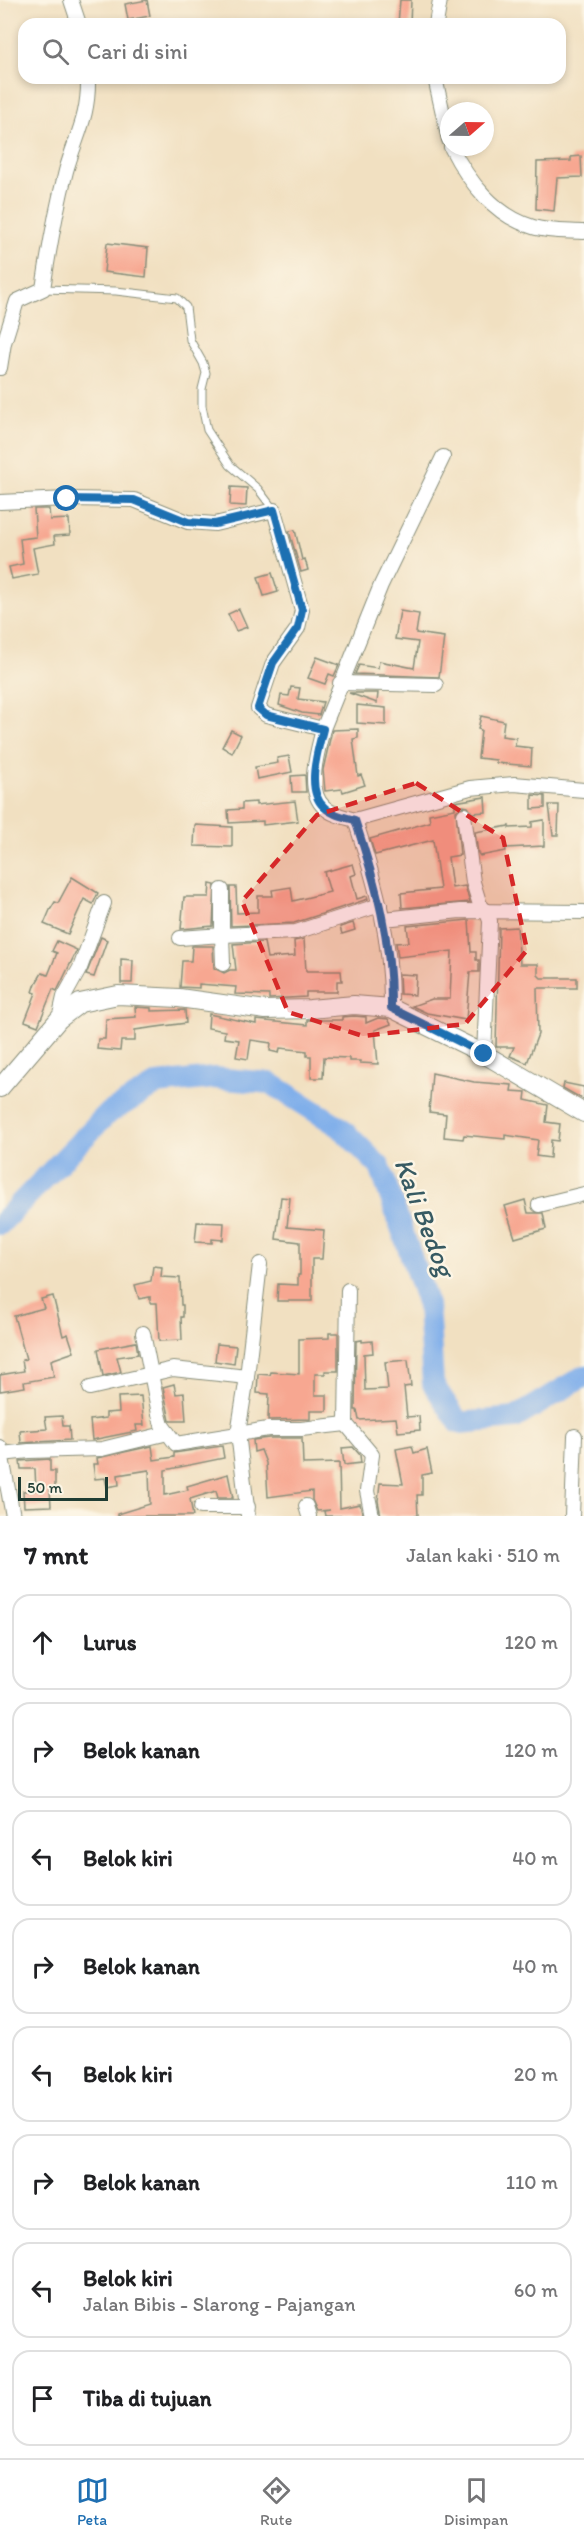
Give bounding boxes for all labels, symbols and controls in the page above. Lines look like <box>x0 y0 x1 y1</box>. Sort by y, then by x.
search box <box>18 18 566 84</box>
icon: search <box>39 35 72 68</box>
text: Cari di sini <box>87 38 188 65</box>
north arrow <box>440 102 494 156</box>
route start <box>53 485 79 511</box>
route end <box>470 1040 496 1066</box>
water label: Kali Bedog <box>387 1153 464 1284</box>
scale bar <box>18 1474 108 1502</box>
text: 50 m <box>27 1478 62 1497</box>
text: 7 mnt <box>24 1539 88 1571</box>
text: Jalan kaki · 510 m <box>406 1543 560 1567</box>
icon: ahead <box>26 1626 59 1659</box>
text: Lurus <box>83 1629 137 1656</box>
text: 120 m <box>505 1630 558 1654</box>
icon: right <box>26 1734 59 1767</box>
text: Belok kanan <box>83 1737 200 1764</box>
text: 120 m <box>505 1738 558 1762</box>
icon: left <box>26 1842 59 1875</box>
text: Belok kiri <box>83 1845 173 1872</box>
text: 40 m <box>512 1846 558 1870</box>
icon: right <box>26 1950 59 1983</box>
text: Belok kanan <box>83 1953 200 1980</box>
text: 40 m <box>512 1954 558 1978</box>
icon: left <box>26 2058 59 2091</box>
text: Belok kiri <box>83 2061 173 2088</box>
text: 20 m <box>514 2062 558 2086</box>
icon: right <box>26 2166 59 2199</box>
text: Belok kanan <box>83 2169 200 2196</box>
text: 110 m <box>506 2170 558 2194</box>
text: Belok kiri <box>83 2265 173 2292</box>
icon: left <box>26 2274 59 2307</box>
text: 60 m <box>514 2278 558 2302</box>
text: Jalan Bibis - Slarong - Pajangan <box>83 2292 356 2316</box>
icon: arrive <box>26 2382 59 2415</box>
text: Tiba di tujuan <box>83 2385 212 2412</box>
tab: Peta <box>76 2474 109 2529</box>
tab: Rute <box>260 2474 293 2529</box>
tab: Disimpan <box>444 2474 508 2529</box>

